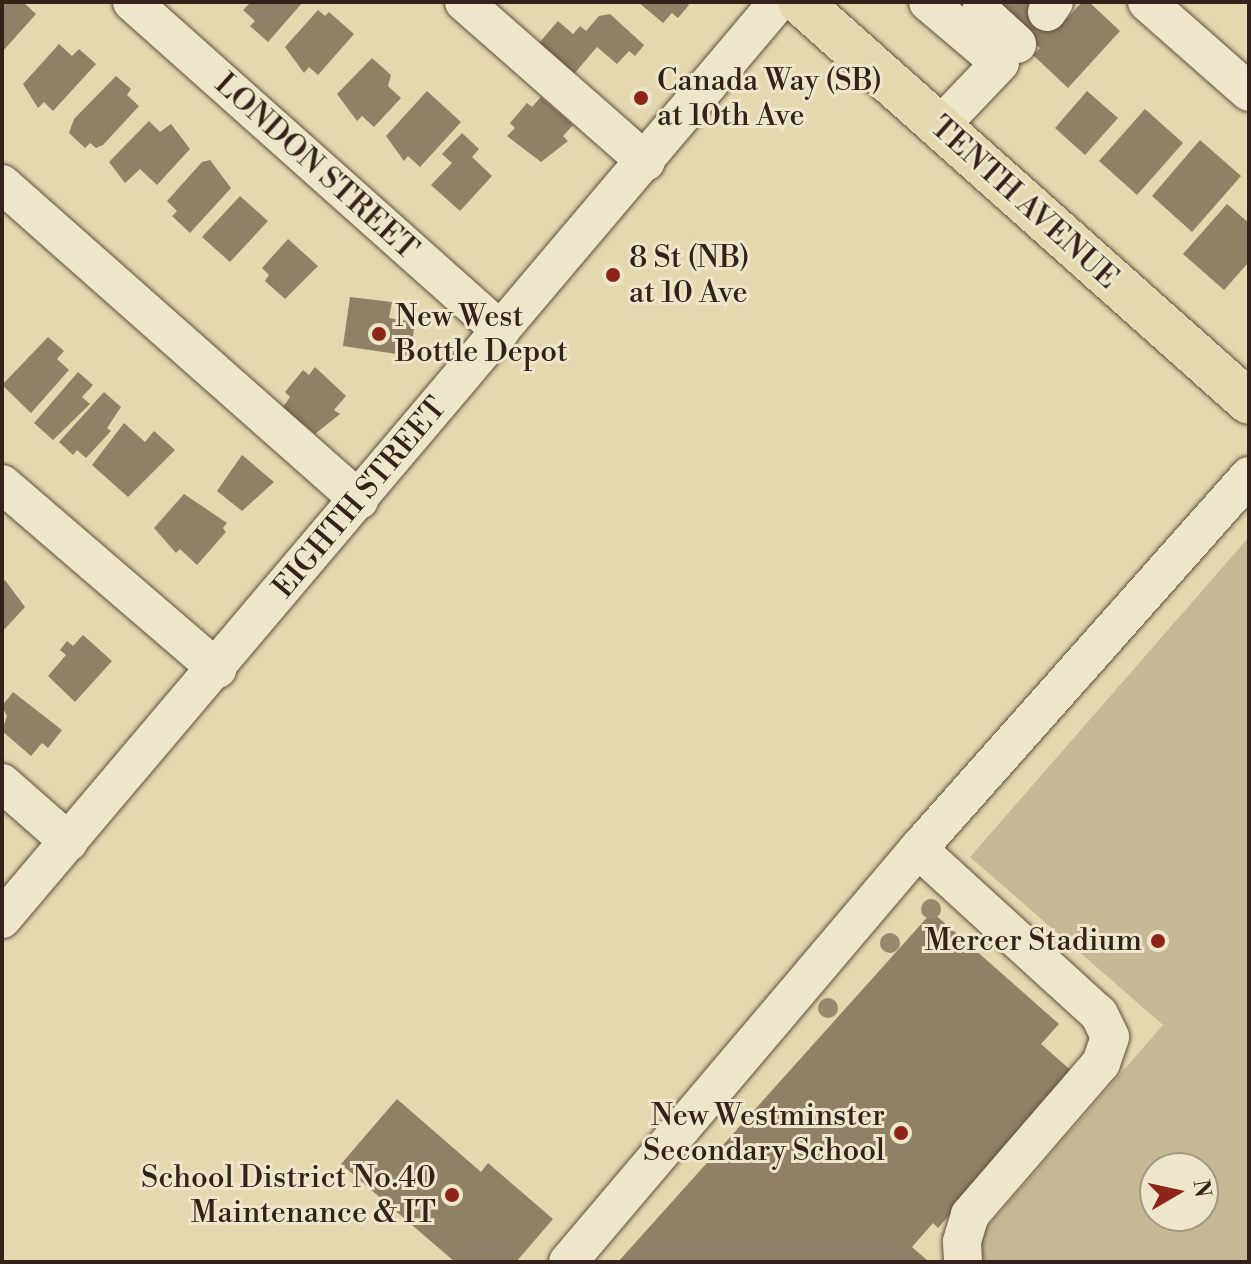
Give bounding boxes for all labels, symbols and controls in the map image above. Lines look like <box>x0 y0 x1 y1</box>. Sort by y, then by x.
place label: Canada Way (SB) at 10th Ave <box>657 63 882 134</box>
street label: LONDON STREET <box>207 66 425 268</box>
marker: Canada Way (SB) at 10th Ave <box>632 89 650 107</box>
street label: TENTH AVENUE <box>923 109 1125 297</box>
place label: 8 St (NB) at 10 Ave <box>629 240 750 310</box>
marker: 8 St (NB) at 10 Ave <box>604 266 622 284</box>
place label: New West Bottle Depot <box>395 299 568 370</box>
marker: New West Bottle Depot <box>370 325 388 343</box>
street label: EIGHTH STREET <box>266 390 454 606</box>
place label: Mercer Stadium <box>924 923 1142 959</box>
marker: Mercer Stadium <box>1149 932 1167 950</box>
place label: New Westminster Secondary School <box>643 1098 885 1168</box>
marker: New Westminster Secondary School <box>892 1124 910 1142</box>
north arrow <box>1139 1152 1219 1232</box>
place label: School District No.40 Maintenance & IT <box>141 1160 436 1230</box>
text: N <box>1187 1178 1216 1199</box>
marker: School District No.40 Maintenance & IT <box>443 1186 461 1204</box>

